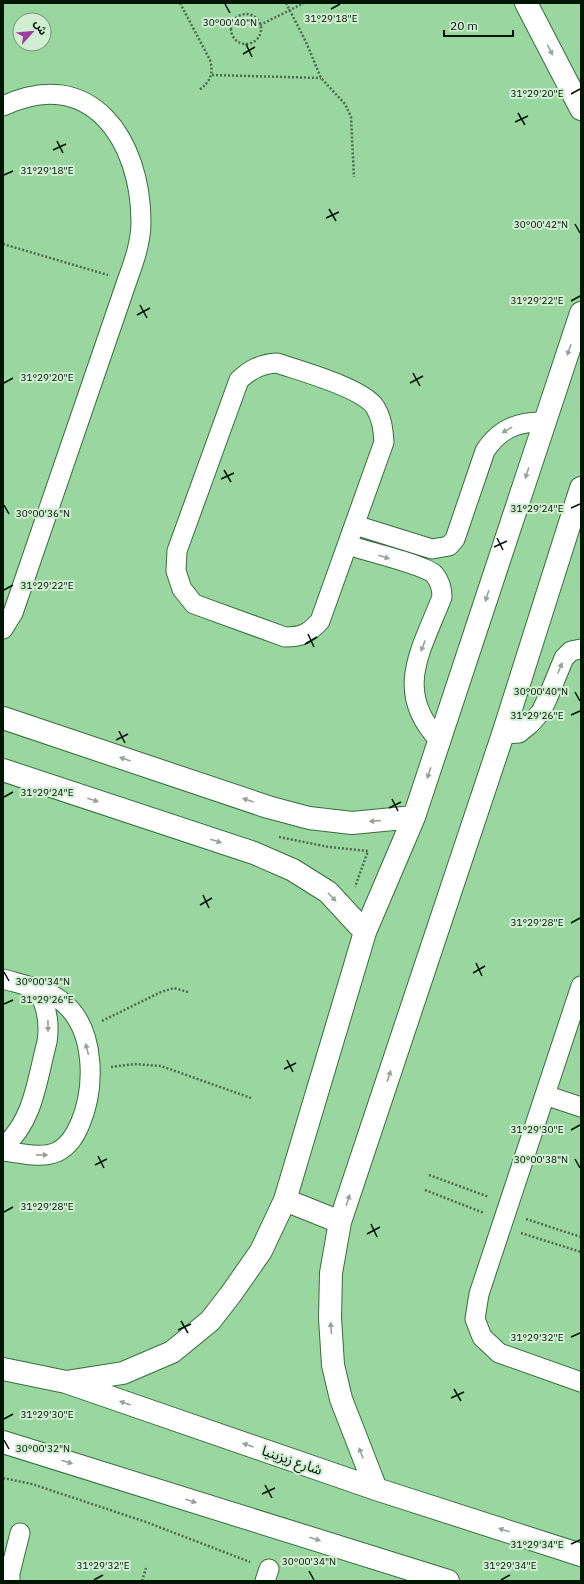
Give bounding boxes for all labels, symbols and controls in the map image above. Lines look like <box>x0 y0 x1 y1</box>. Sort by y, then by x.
north arrow <box>12 12 52 52</box>
text: 31°29'18"E <box>304 12 358 25</box>
scale bar <box>444 12 513 38</box>
text: 30°00'40"N <box>203 16 257 29</box>
text: ش <box>31 18 51 37</box>
text: 20 m <box>450 18 478 33</box>
one-way arrow <box>547 44 554 56</box>
text: 31°29'20"E <box>510 87 564 100</box>
text: 31°29'18"E <box>20 164 74 177</box>
text: 30°00'42"N <box>514 218 568 231</box>
text: 31°29'22"E <box>510 294 564 307</box>
one-way arrow <box>565 344 571 356</box>
text: 31°29'20"E <box>20 371 74 384</box>
one-way arrow <box>501 426 513 433</box>
one-way arrow <box>524 467 530 479</box>
text: 31°29'24"E <box>510 502 564 515</box>
text: 30°00'36"N <box>16 507 70 520</box>
one-way arrow <box>379 554 391 560</box>
text: 31°29'22"E <box>20 579 74 592</box>
one-way arrow <box>484 591 490 603</box>
one-way arrow <box>420 640 426 652</box>
one-way arrow <box>557 661 563 673</box>
text: 30°00'40"N <box>514 685 568 698</box>
text: 31°29'26"E <box>510 709 564 722</box>
one-way arrow <box>119 755 131 761</box>
one-way arrow <box>426 767 432 779</box>
text: 31°29'24"E <box>20 786 74 799</box>
one-way arrow <box>87 797 99 803</box>
one-way arrow <box>242 797 254 803</box>
one-way arrow <box>369 817 381 824</box>
one-way arrow <box>211 838 223 844</box>
one-way arrow <box>328 892 337 902</box>
text: 31°29'28"E <box>510 916 564 929</box>
text: 30°00'34"N <box>16 975 70 988</box>
text: 31°29'26"E <box>20 993 74 1006</box>
one-way arrow <box>45 1020 51 1033</box>
one-way arrow <box>84 1043 90 1055</box>
one-way arrow <box>386 1070 392 1082</box>
text: 31°29'30"E <box>510 1123 564 1136</box>
one-way arrow <box>35 1152 48 1158</box>
text: 30°00'38"N <box>514 1153 568 1166</box>
one-way arrow <box>345 1193 351 1205</box>
text: 31°29'28"E <box>20 1200 74 1213</box>
one-way arrow <box>327 1322 334 1334</box>
text: 31°29'32"E <box>510 1331 564 1344</box>
one-way arrow <box>119 1399 131 1405</box>
text: 31°29'30"E <box>20 1408 74 1421</box>
street label: شارع زيزينيا <box>259 1441 325 1481</box>
text: 30°00'32"N <box>16 1442 70 1455</box>
one-way arrow <box>241 1442 253 1448</box>
one-way arrow <box>358 1447 364 1458</box>
one-way arrow <box>61 1459 73 1465</box>
one-way arrow <box>185 1498 197 1504</box>
one-way arrow <box>498 1527 510 1533</box>
one-way arrow <box>309 1537 321 1543</box>
text: 31°29'34"E <box>510 1538 564 1551</box>
text: 30°00'34"N <box>282 1555 336 1568</box>
text: 31°29'32"E <box>76 1559 130 1572</box>
text: 31°29'34"E <box>483 1559 537 1572</box>

